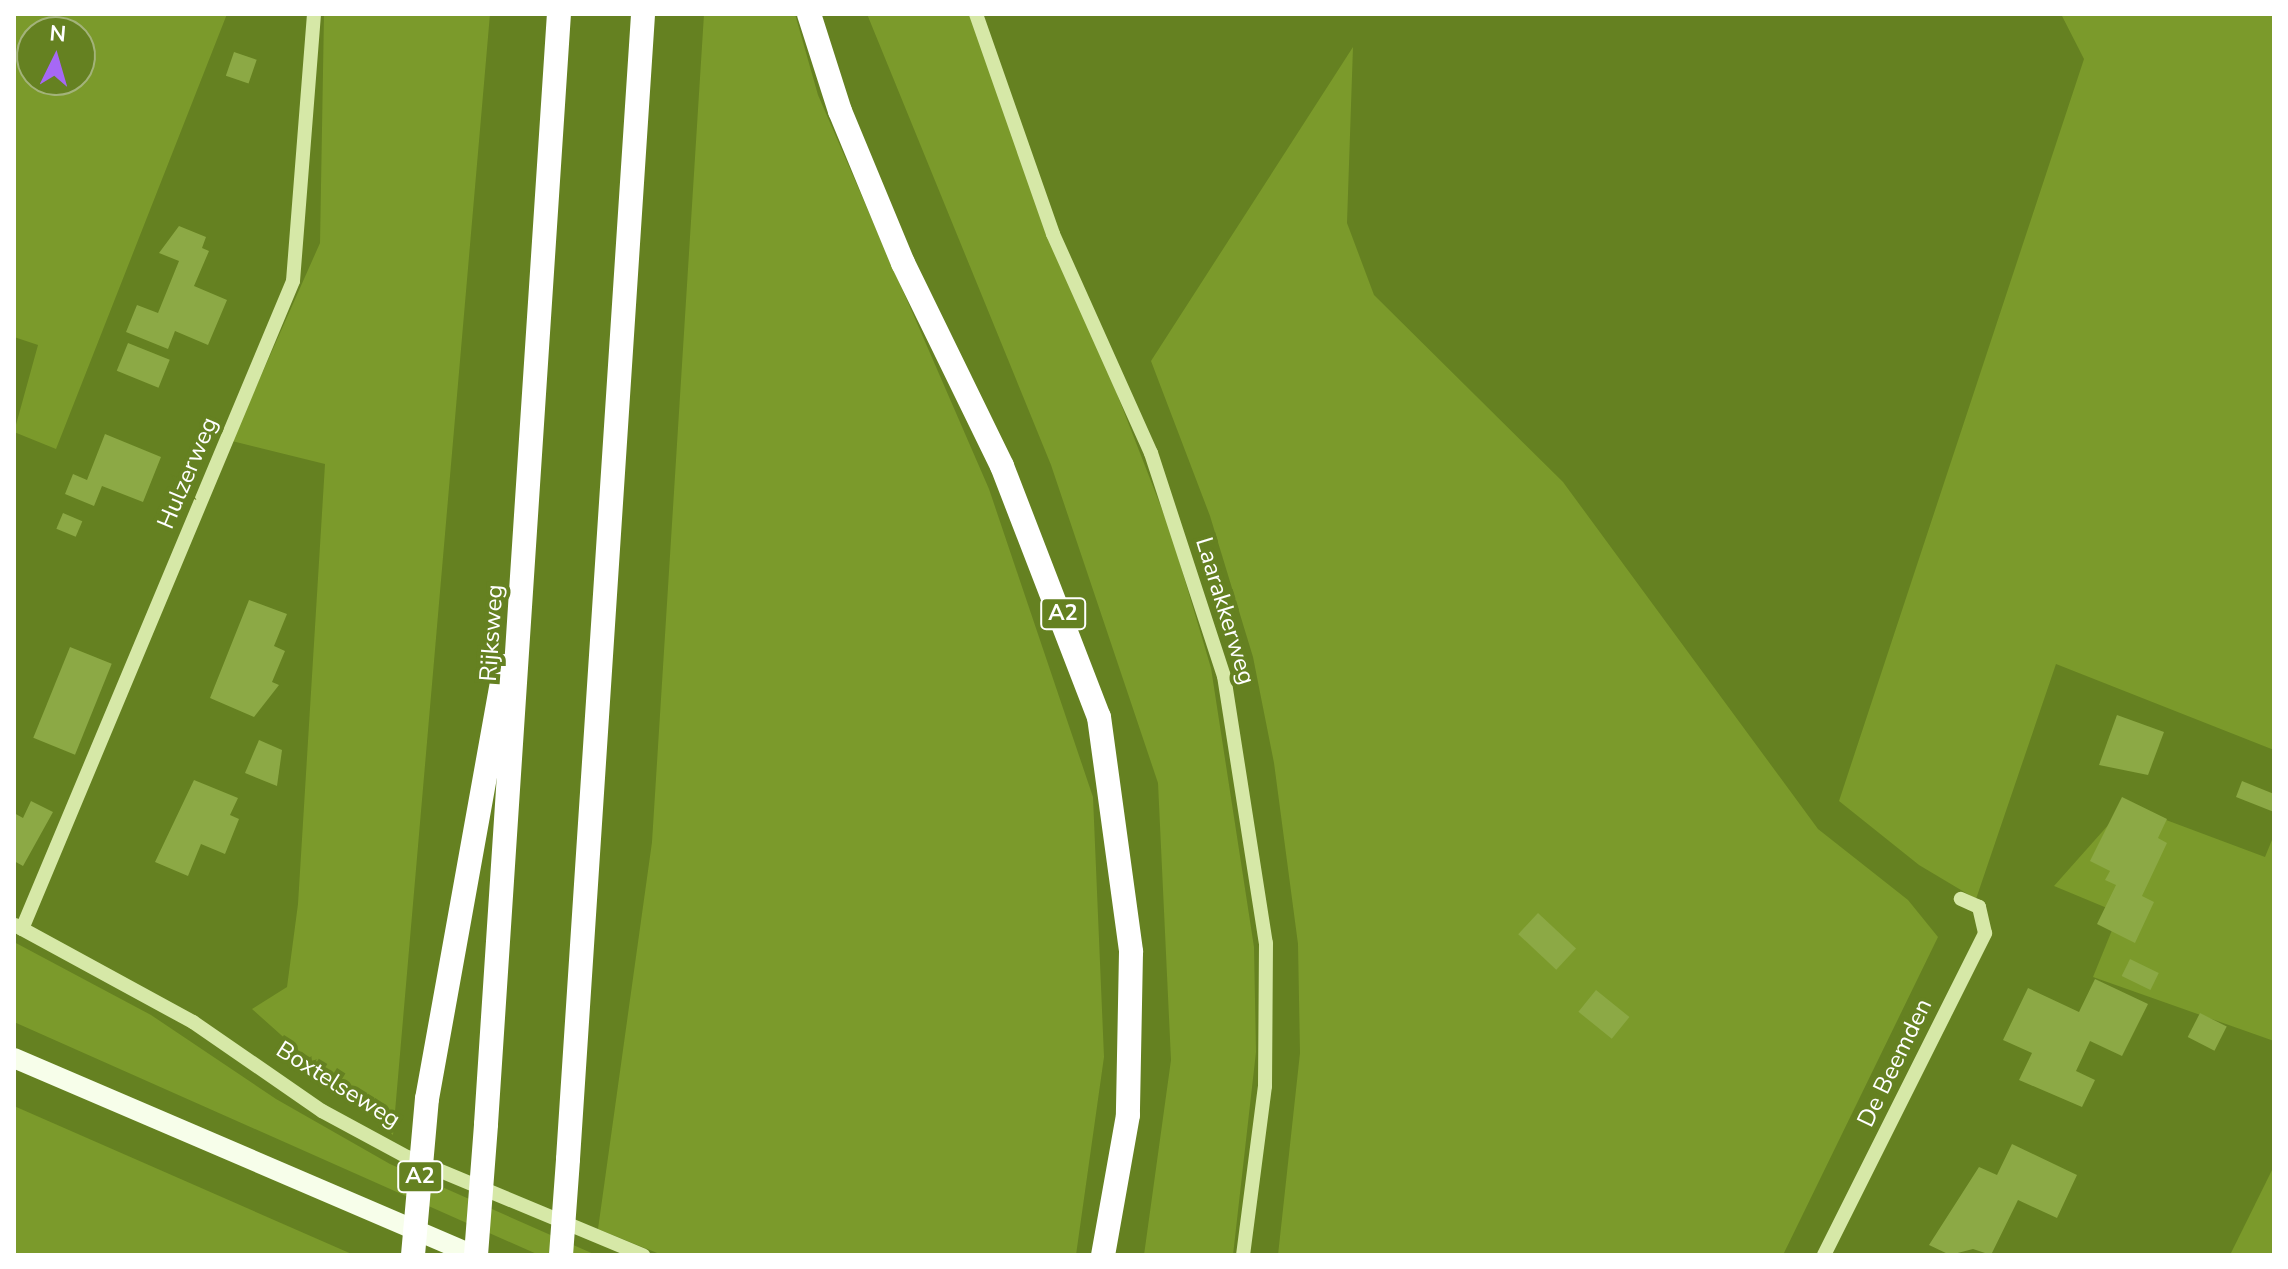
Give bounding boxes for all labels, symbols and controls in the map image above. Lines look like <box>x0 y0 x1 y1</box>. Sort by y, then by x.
north arrow <box>16 16 96 96</box>
text: N <box>48 18 67 50</box>
street label: Hulzerweg <box>152 413 224 533</box>
street label: Laarakkerweg <box>1189 534 1261 688</box>
street label: Rijksweg <box>474 584 510 682</box>
road number: A2 <box>1039 596 1087 632</box>
street label: De Beemden <box>1851 994 1939 1132</box>
street label: Boxtelseweg <box>271 1035 405 1135</box>
road number: A2 <box>396 1159 444 1195</box>

